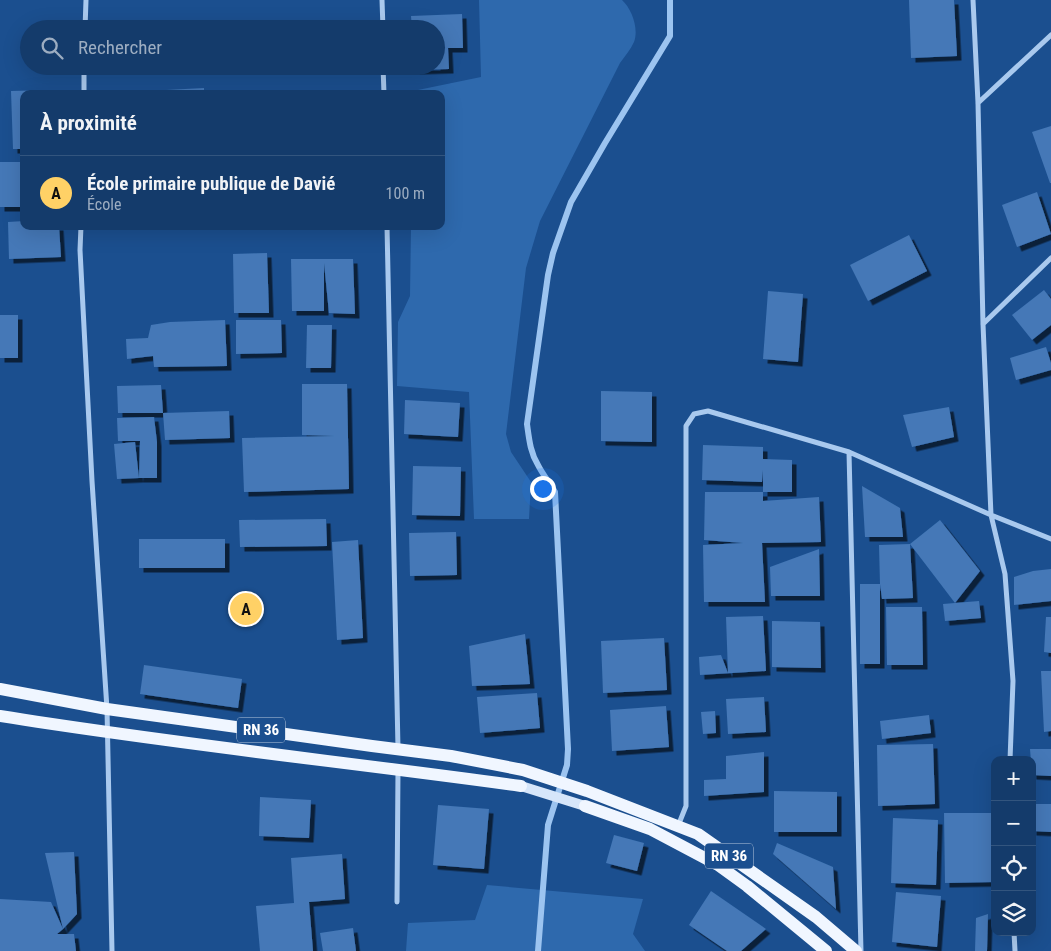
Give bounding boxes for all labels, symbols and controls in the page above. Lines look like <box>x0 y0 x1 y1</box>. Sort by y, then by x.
search box <box>20 20 445 75</box>
icon: search <box>38 34 66 62</box>
text: Rechercher <box>78 36 162 59</box>
text: À proximité <box>40 111 137 135</box>
text: École primaire publique de Davié <box>87 172 335 195</box>
text: A <box>51 184 61 203</box>
text: 100 m <box>386 184 425 203</box>
text: École <box>87 195 121 214</box>
your location <box>530 476 556 502</box>
pin: A <box>230 590 262 628</box>
road number: RN 36 <box>237 718 285 742</box>
map controls <box>991 756 1036 936</box>
button: + <box>991 756 1036 801</box>
button: − <box>991 801 1036 846</box>
road number: RN 36 <box>705 844 753 868</box>
button: locate <box>991 846 1036 891</box>
button: layers <box>991 891 1036 936</box>

